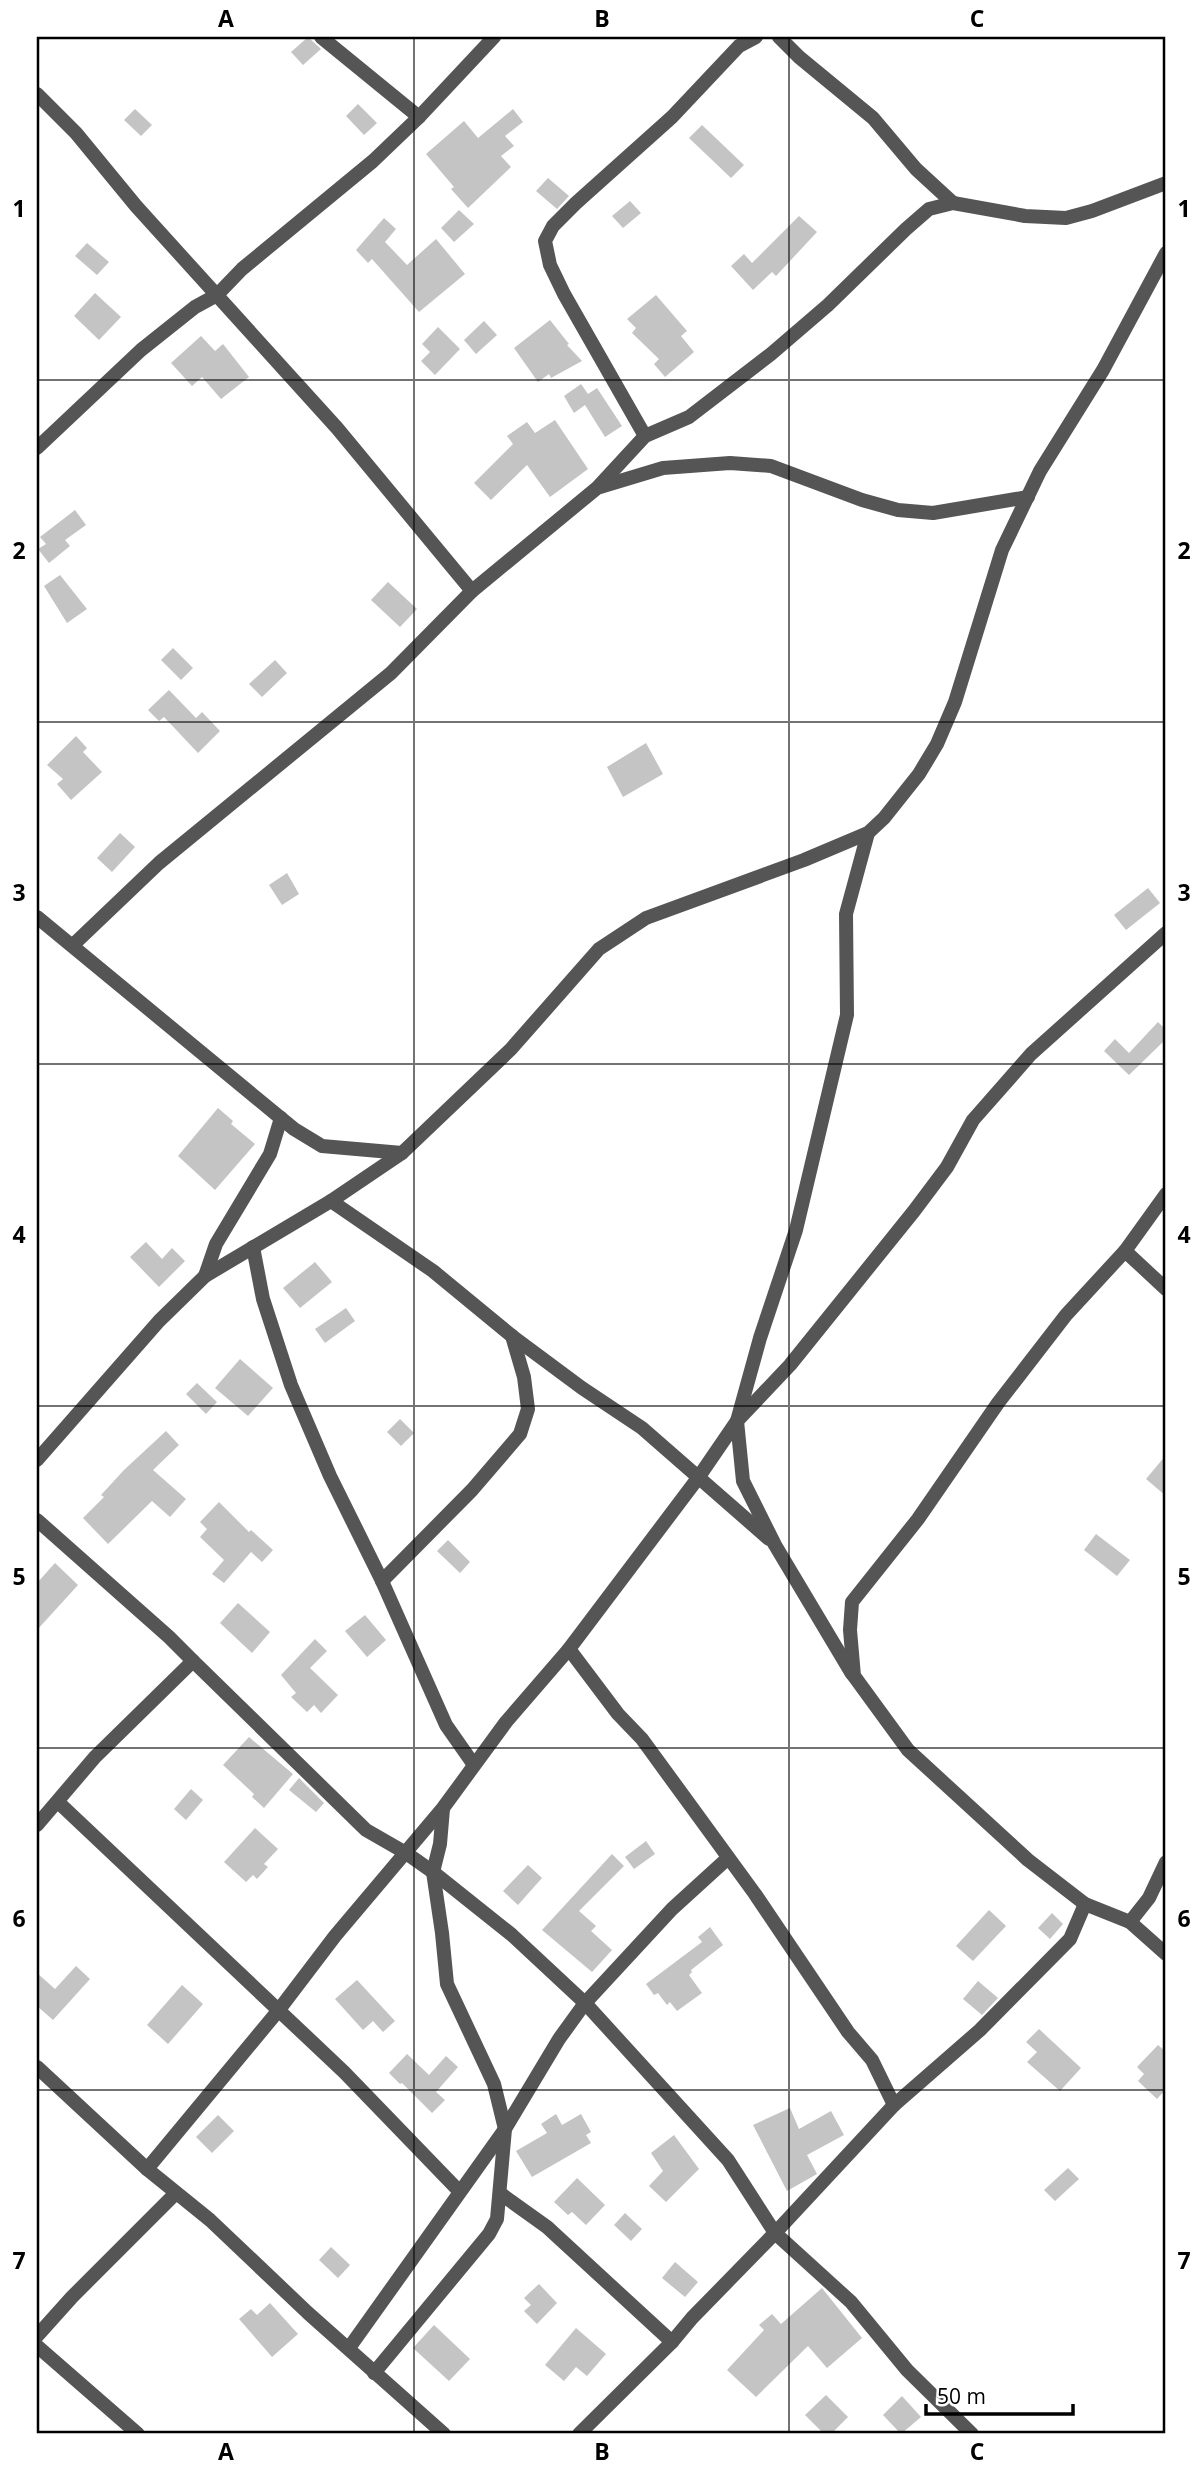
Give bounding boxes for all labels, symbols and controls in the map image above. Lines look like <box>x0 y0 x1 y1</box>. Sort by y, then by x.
text: A <box>218 2 234 34</box>
text: B <box>594 2 610 34</box>
text: C <box>970 2 984 34</box>
text: 1 <box>12 192 26 224</box>
text: 1 <box>1177 192 1191 224</box>
text: 2 <box>12 534 26 566</box>
text: 2 <box>1177 534 1191 566</box>
text: 3 <box>12 876 26 908</box>
text: 3 <box>1177 876 1191 908</box>
text: 4 <box>12 1218 26 1250</box>
text: 4 <box>1177 1218 1191 1250</box>
text: 5 <box>12 1560 26 1592</box>
text: 5 <box>1177 1560 1191 1592</box>
text: 6 <box>12 1902 26 1934</box>
text: 6 <box>1177 1902 1191 1934</box>
text: 7 <box>12 2244 26 2276</box>
text: 7 <box>1177 2244 1191 2276</box>
scale bar <box>926 2373 1074 2417</box>
text: 50 m <box>937 2382 986 2410</box>
text: A <box>218 2435 234 2467</box>
text: B <box>594 2435 610 2467</box>
text: C <box>970 2435 984 2467</box>

